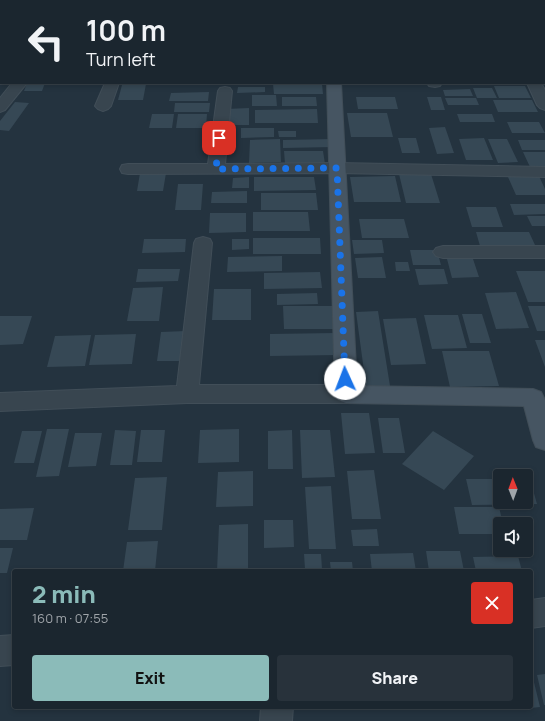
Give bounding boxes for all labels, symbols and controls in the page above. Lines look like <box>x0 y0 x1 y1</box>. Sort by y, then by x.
text: 100 m <box>86 11 166 49</box>
icon: left <box>20 16 72 68</box>
text: Turn left <box>86 47 156 71</box>
pin <box>202 121 236 155</box>
icon: arrive <box>208 127 230 149</box>
position arrow <box>324 358 366 400</box>
north arrow <box>493 469 533 509</box>
map controls <box>493 469 533 557</box>
button: sound <box>493 517 533 557</box>
text: 2 min <box>32 577 96 610</box>
button: close <box>471 582 513 624</box>
text: 160 m · 07:55 <box>32 609 108 627</box>
button: Exit <box>32 655 269 701</box>
button: Share <box>277 655 513 701</box>

